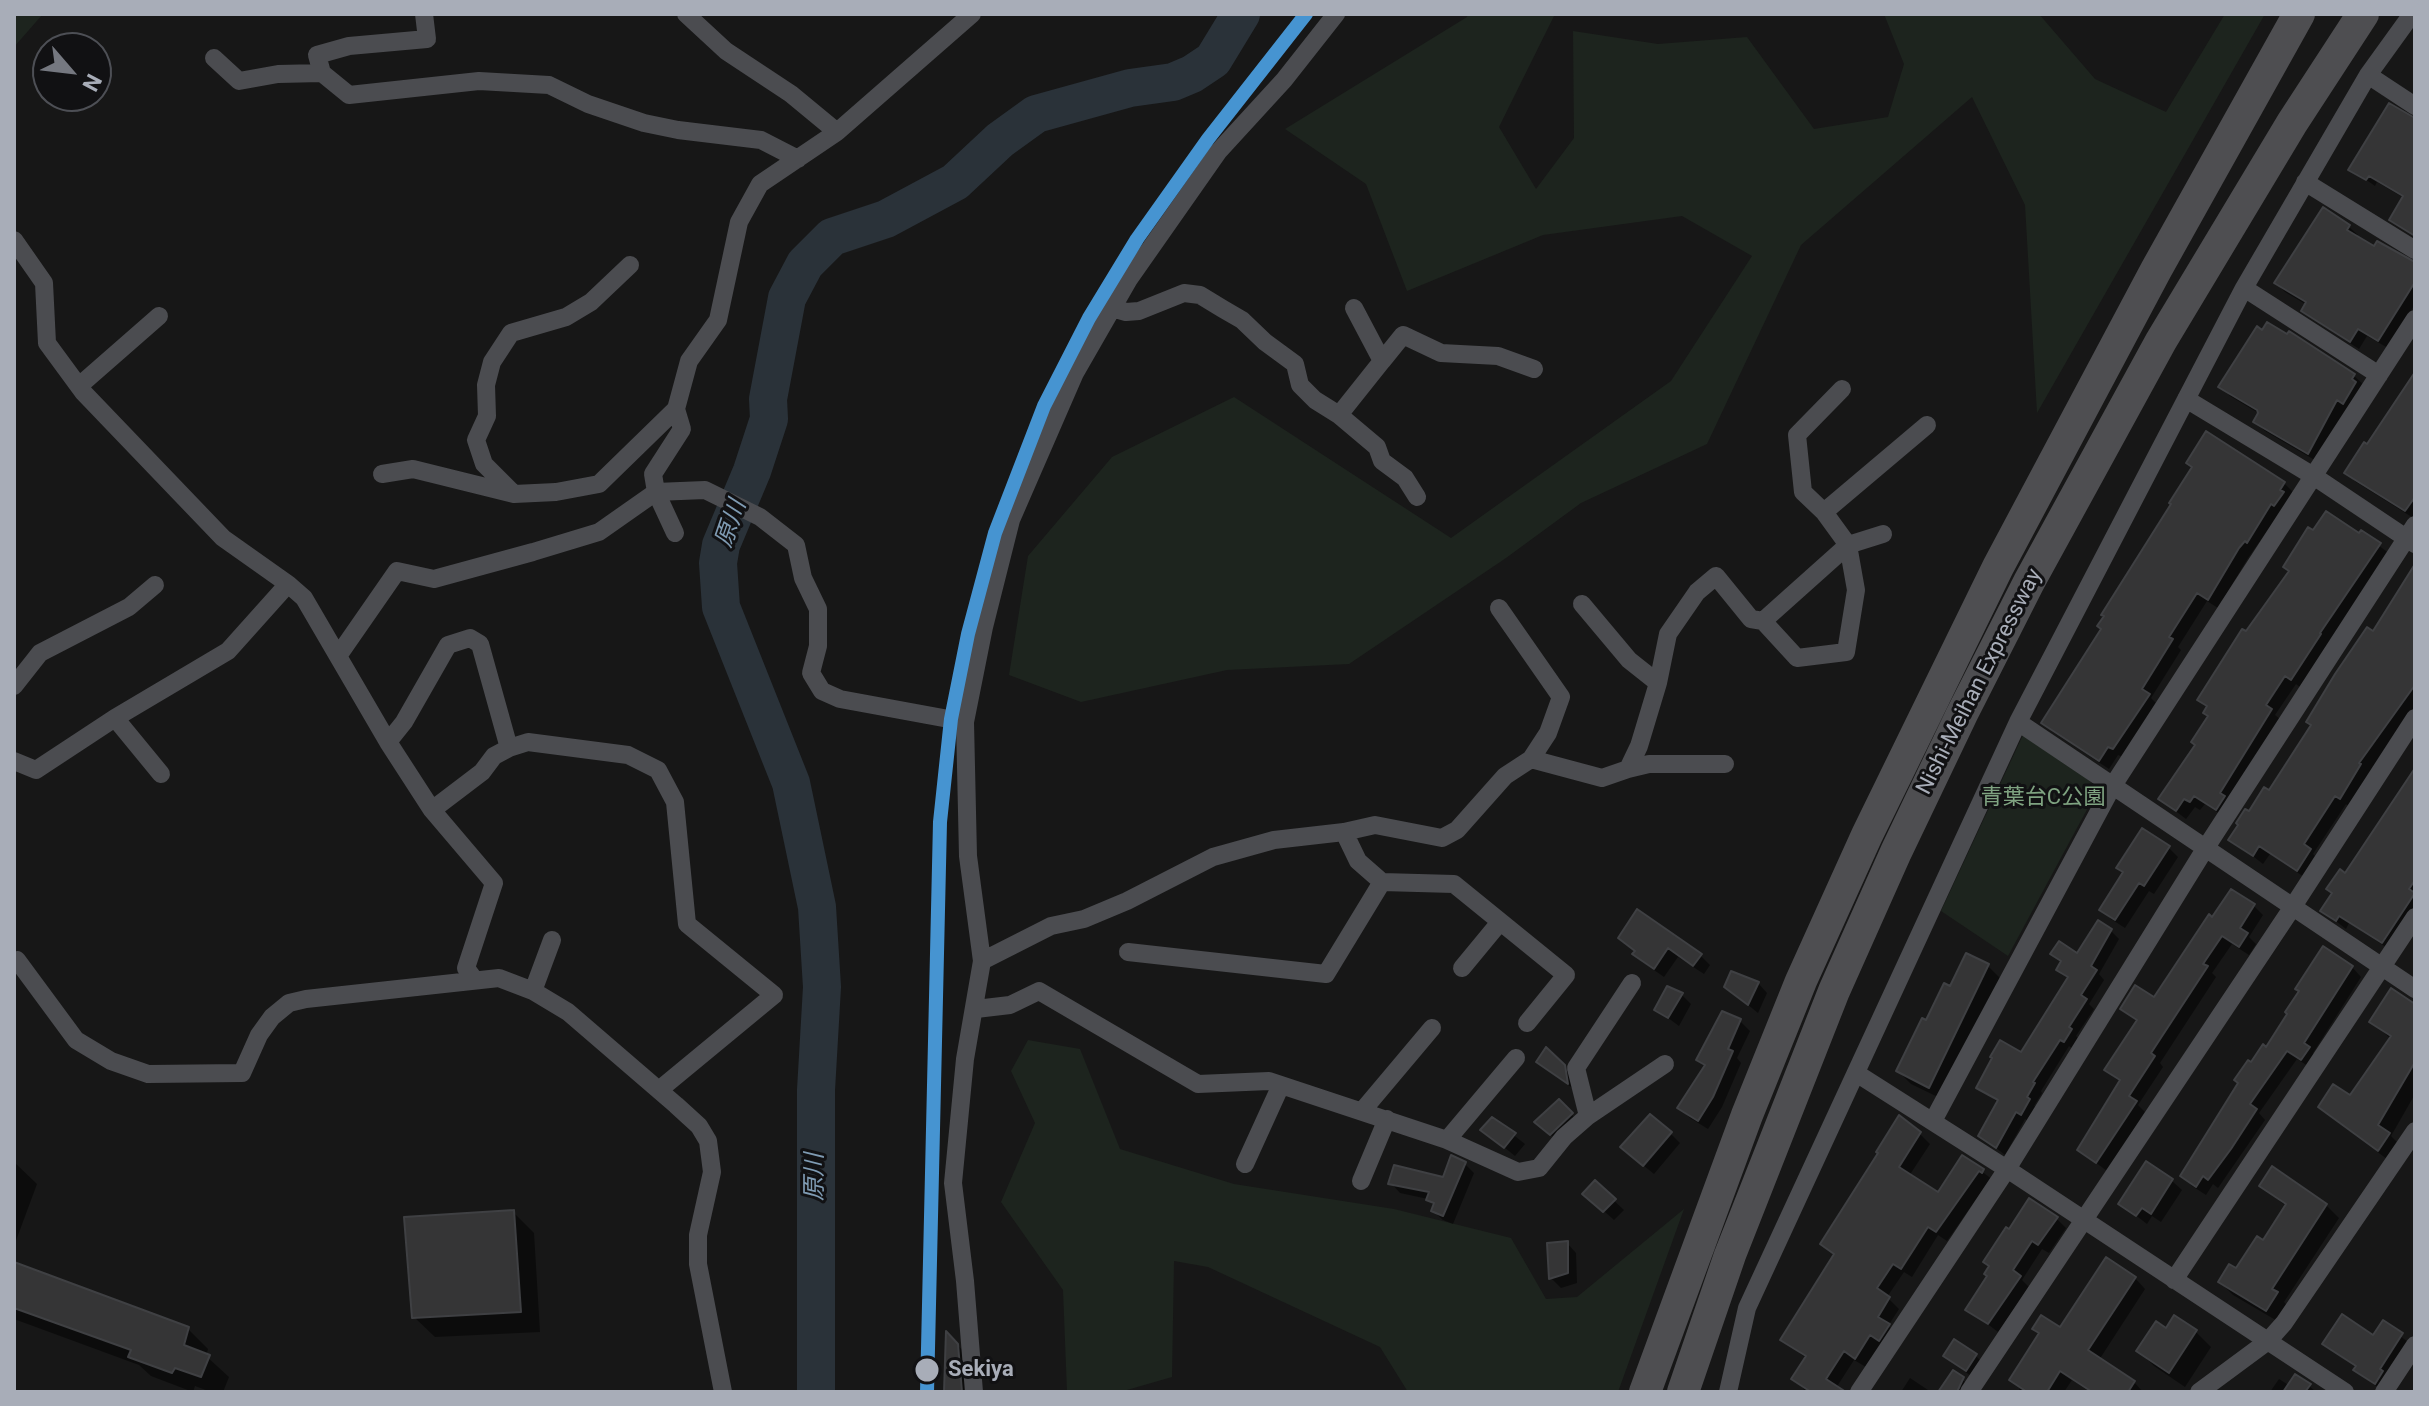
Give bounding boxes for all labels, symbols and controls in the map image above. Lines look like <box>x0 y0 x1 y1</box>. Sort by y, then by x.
north arrow <box>32 32 112 112</box>
text: N <box>77 70 107 95</box>
water label: 原川 <box>711 497 753 551</box>
street label: Nishi-Meihan Expressway <box>1911 565 2049 799</box>
park label: 青葉台C公園 <box>1981 785 2105 811</box>
water label: 原川 <box>802 1153 830 1201</box>
marker: Sekiya <box>913 1356 941 1384</box>
place label: Sekiya <box>948 1357 1014 1383</box>

